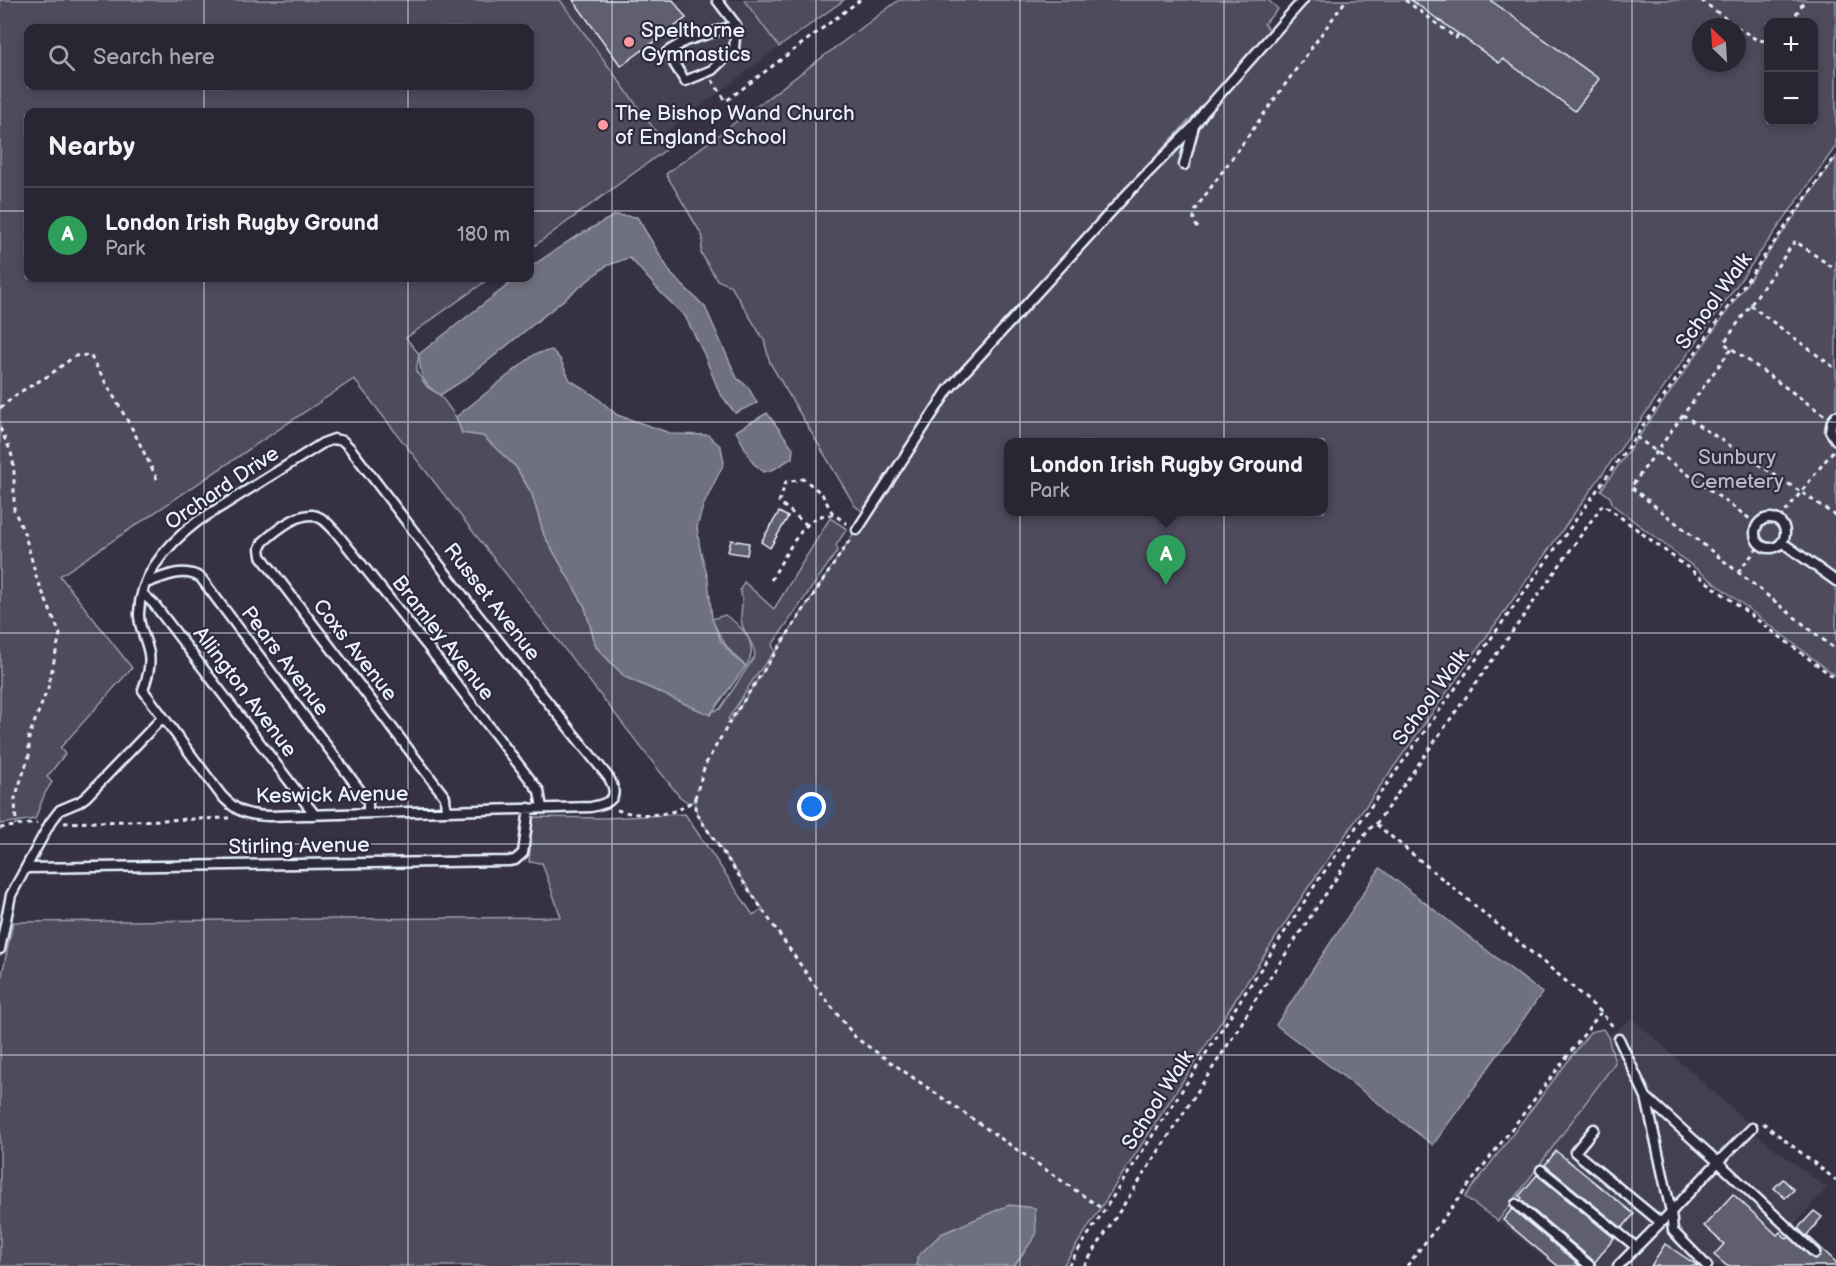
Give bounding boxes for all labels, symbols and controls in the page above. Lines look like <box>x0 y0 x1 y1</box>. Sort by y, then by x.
place label: Spelthorne Gymnastics <box>641 18 751 67</box>
north arrow <box>1692 18 1746 72</box>
map controls <box>1764 18 1818 126</box>
button: + <box>1764 18 1818 72</box>
search box <box>24 24 534 90</box>
marker: Spelthorne Gymnastics <box>622 35 636 49</box>
icon: search <box>45 41 78 74</box>
text: Search here <box>93 44 215 71</box>
button: − <box>1764 72 1818 126</box>
place label: The Bishop Wand Church of England School <box>615 101 855 150</box>
marker: The Bishop Wand Church of England School <box>596 118 610 132</box>
text: Nearby <box>48 132 135 163</box>
text: London Irish Rugby Ground <box>105 210 379 237</box>
text: A <box>61 223 74 247</box>
text: 180 m <box>457 223 510 247</box>
text: Park <box>105 237 145 261</box>
street label: School Walk <box>1670 247 1758 354</box>
popup <box>1004 438 1328 516</box>
street label: Orchard Drive <box>160 441 284 535</box>
park label: Sunbury Cemetery <box>1690 445 1784 494</box>
text: London Irish Rugby Ground <box>1029 452 1303 479</box>
text: Park <box>1029 479 1069 503</box>
pin: A <box>1146 536 1186 585</box>
street label: Russet Avenue <box>438 538 546 666</box>
street label: Bramley Avenue <box>386 570 500 706</box>
street label: Coxs Avenue <box>307 594 403 706</box>
street label: Pears Avenue <box>236 601 334 721</box>
street label: Allington Avenue <box>188 622 302 762</box>
street label: School Walk <box>1387 643 1475 750</box>
street label: Keswick Avenue <box>255 781 409 809</box>
your location <box>797 792 826 821</box>
street label: Stirling Avenue <box>228 832 370 860</box>
street label: School Walk <box>1117 1045 1200 1154</box>

